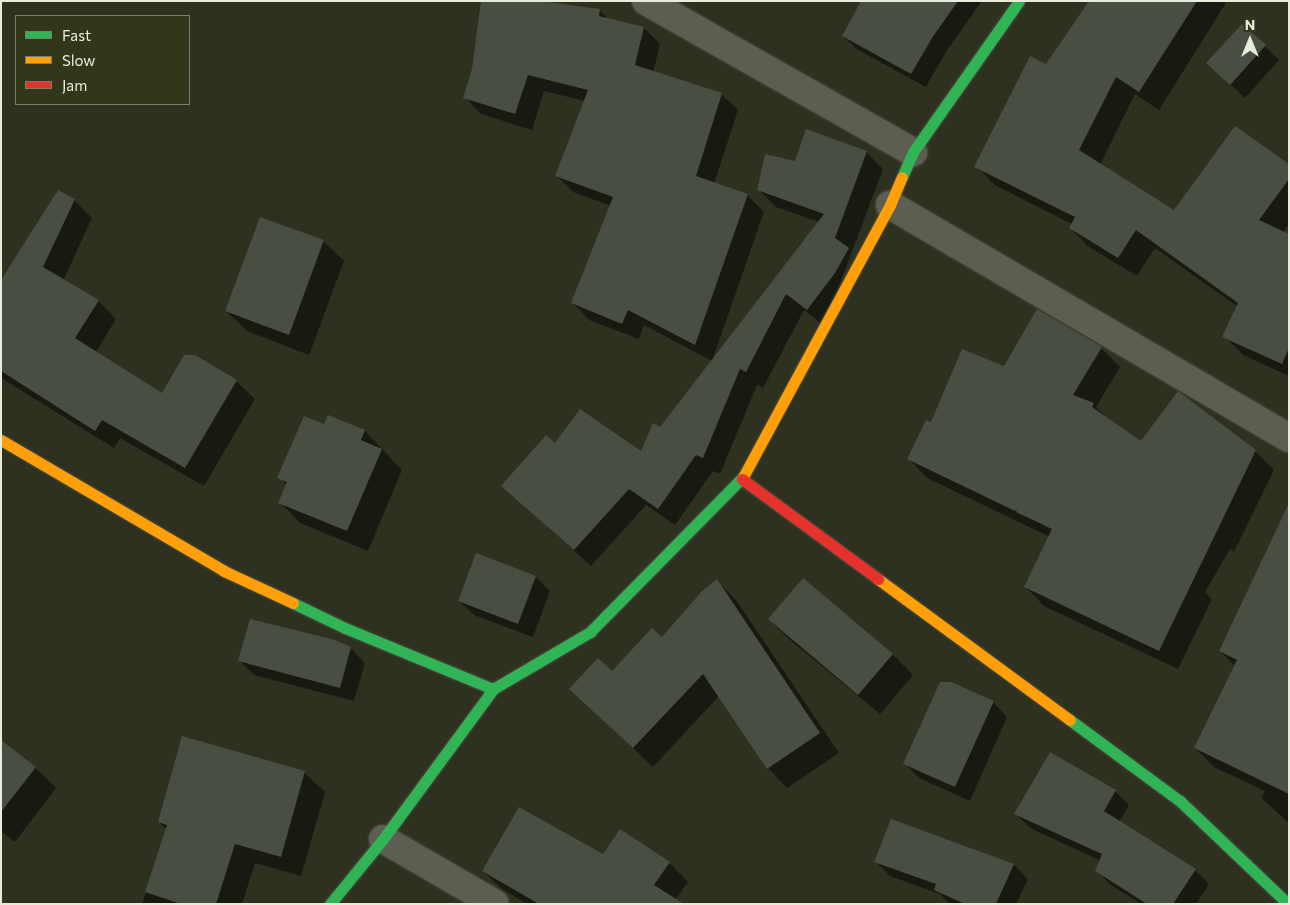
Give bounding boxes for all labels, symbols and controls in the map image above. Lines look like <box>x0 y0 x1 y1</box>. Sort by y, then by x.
legend <box>15 15 190 105</box>
north arrow <box>1225 15 1275 65</box>
text: N <box>1245 16 1255 33</box>
text: Fast <box>62 26 91 44</box>
text: Slow <box>62 51 95 69</box>
text: Jam <box>62 76 87 94</box>

